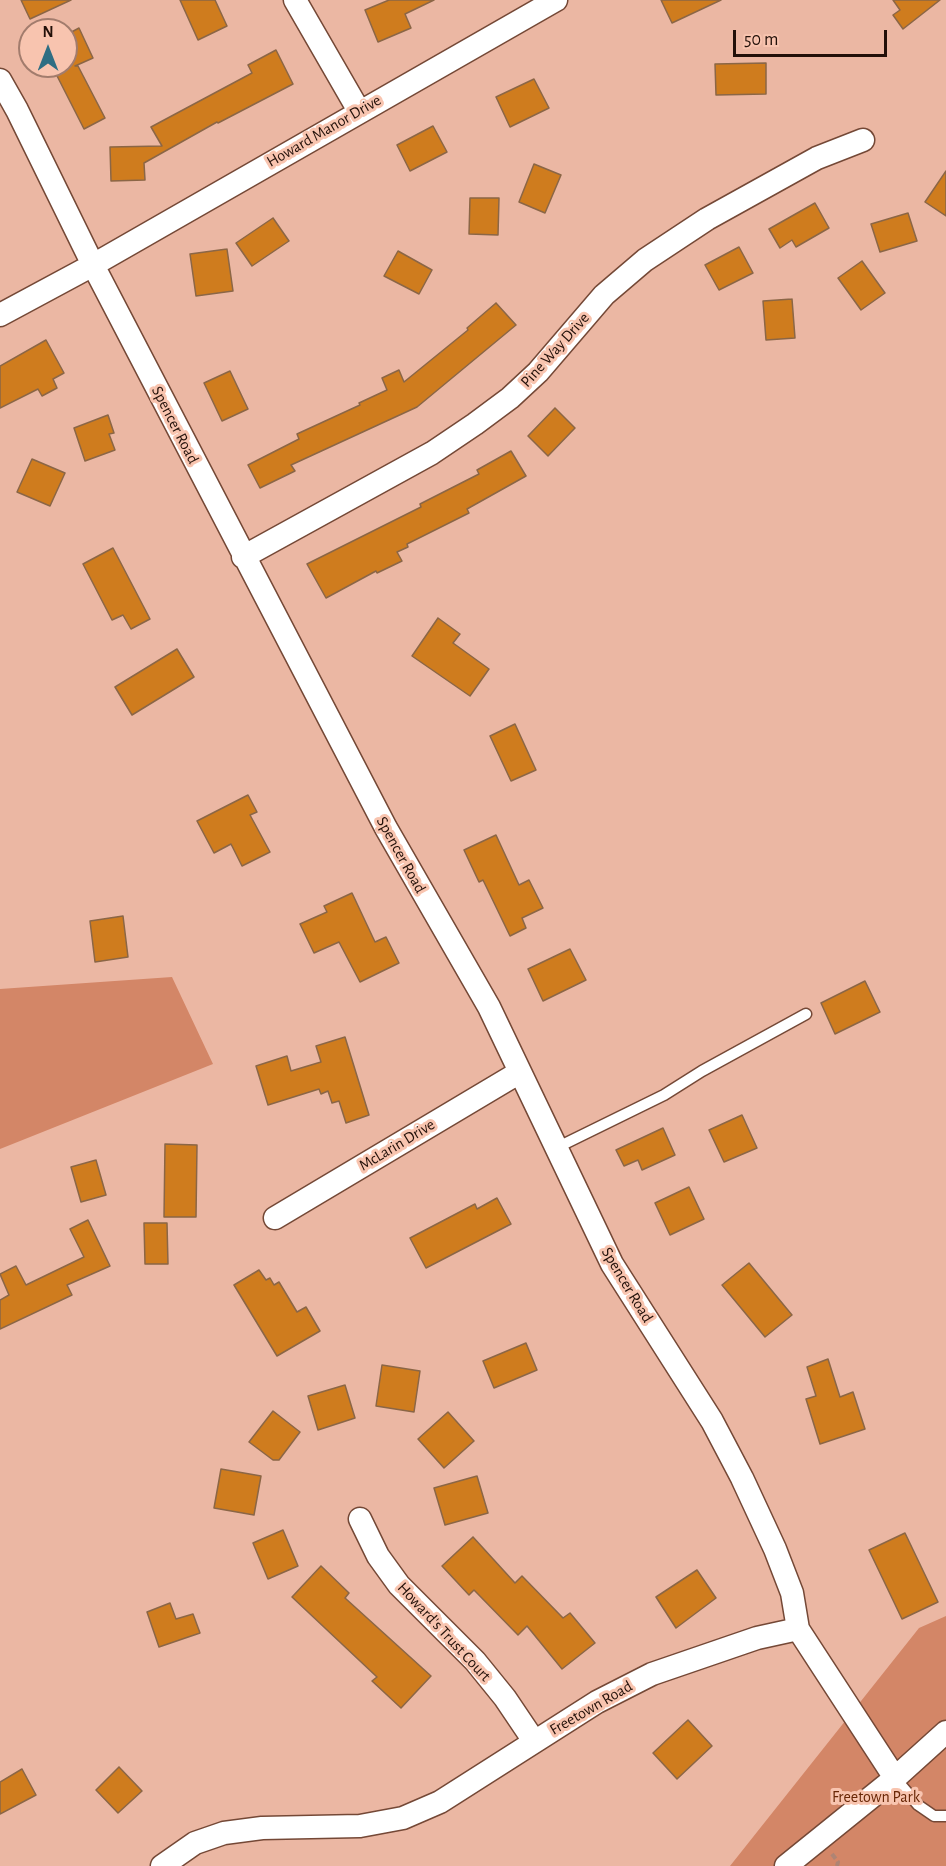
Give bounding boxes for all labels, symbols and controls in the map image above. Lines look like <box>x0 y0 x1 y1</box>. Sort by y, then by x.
north arrow <box>18 18 78 78</box>
scale bar <box>736 18 890 56</box>
text: N <box>42 24 54 40</box>
text: 50 m <box>744 31 778 49</box>
street label: Howard Manor Drive <box>263 90 385 172</box>
street label: Pine Way Drive <box>516 309 594 391</box>
street label: Spencer Road <box>147 383 203 467</box>
street label: Spencer Road <box>372 813 430 897</box>
street label: McLarin Drive <box>356 1115 438 1175</box>
street label: Spencer Road <box>597 1244 657 1326</box>
street label: Howard's Trust Court <box>393 1578 495 1686</box>
street label: Freetown Road <box>546 1677 636 1739</box>
park label: Freetown Park <box>832 1787 920 1807</box>

